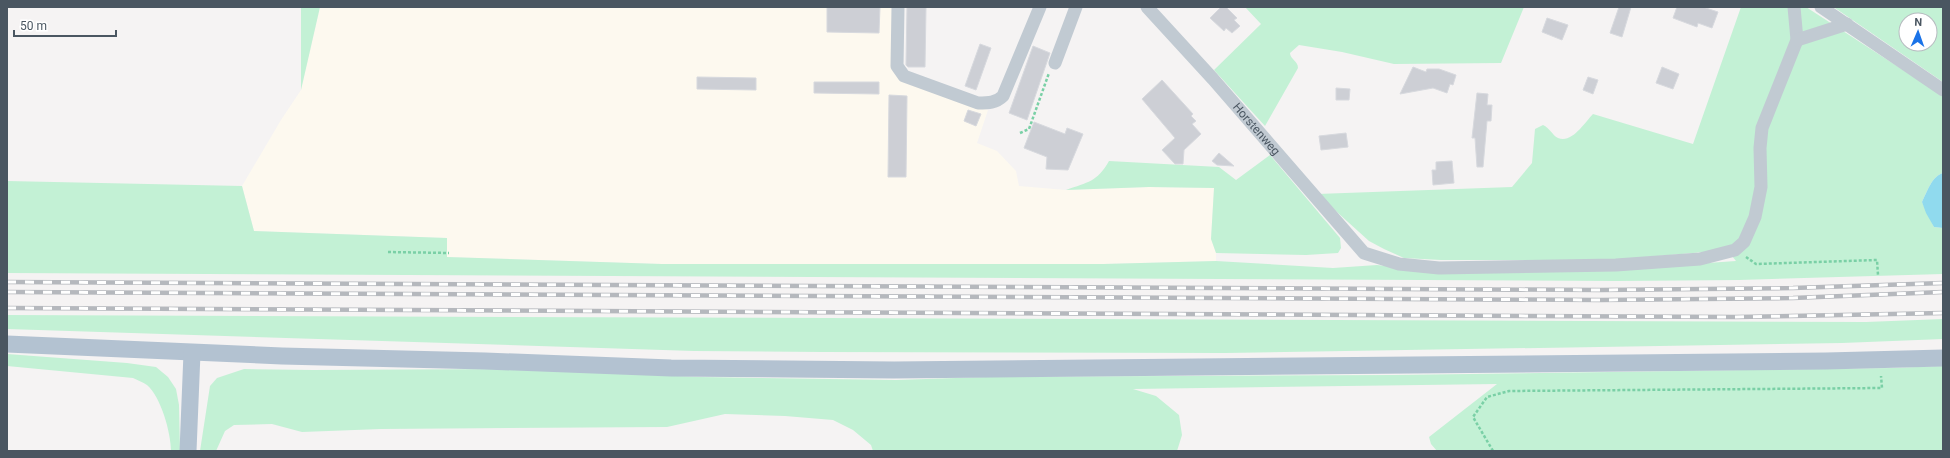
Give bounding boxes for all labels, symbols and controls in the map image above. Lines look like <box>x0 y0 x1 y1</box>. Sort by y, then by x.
scale bar <box>14 12 116 38</box>
north arrow <box>1898 12 1938 52</box>
text: N <box>1914 16 1923 29</box>
text: 50 m <box>20 19 47 33</box>
street label: Horstenweg <box>1230 100 1283 158</box>

